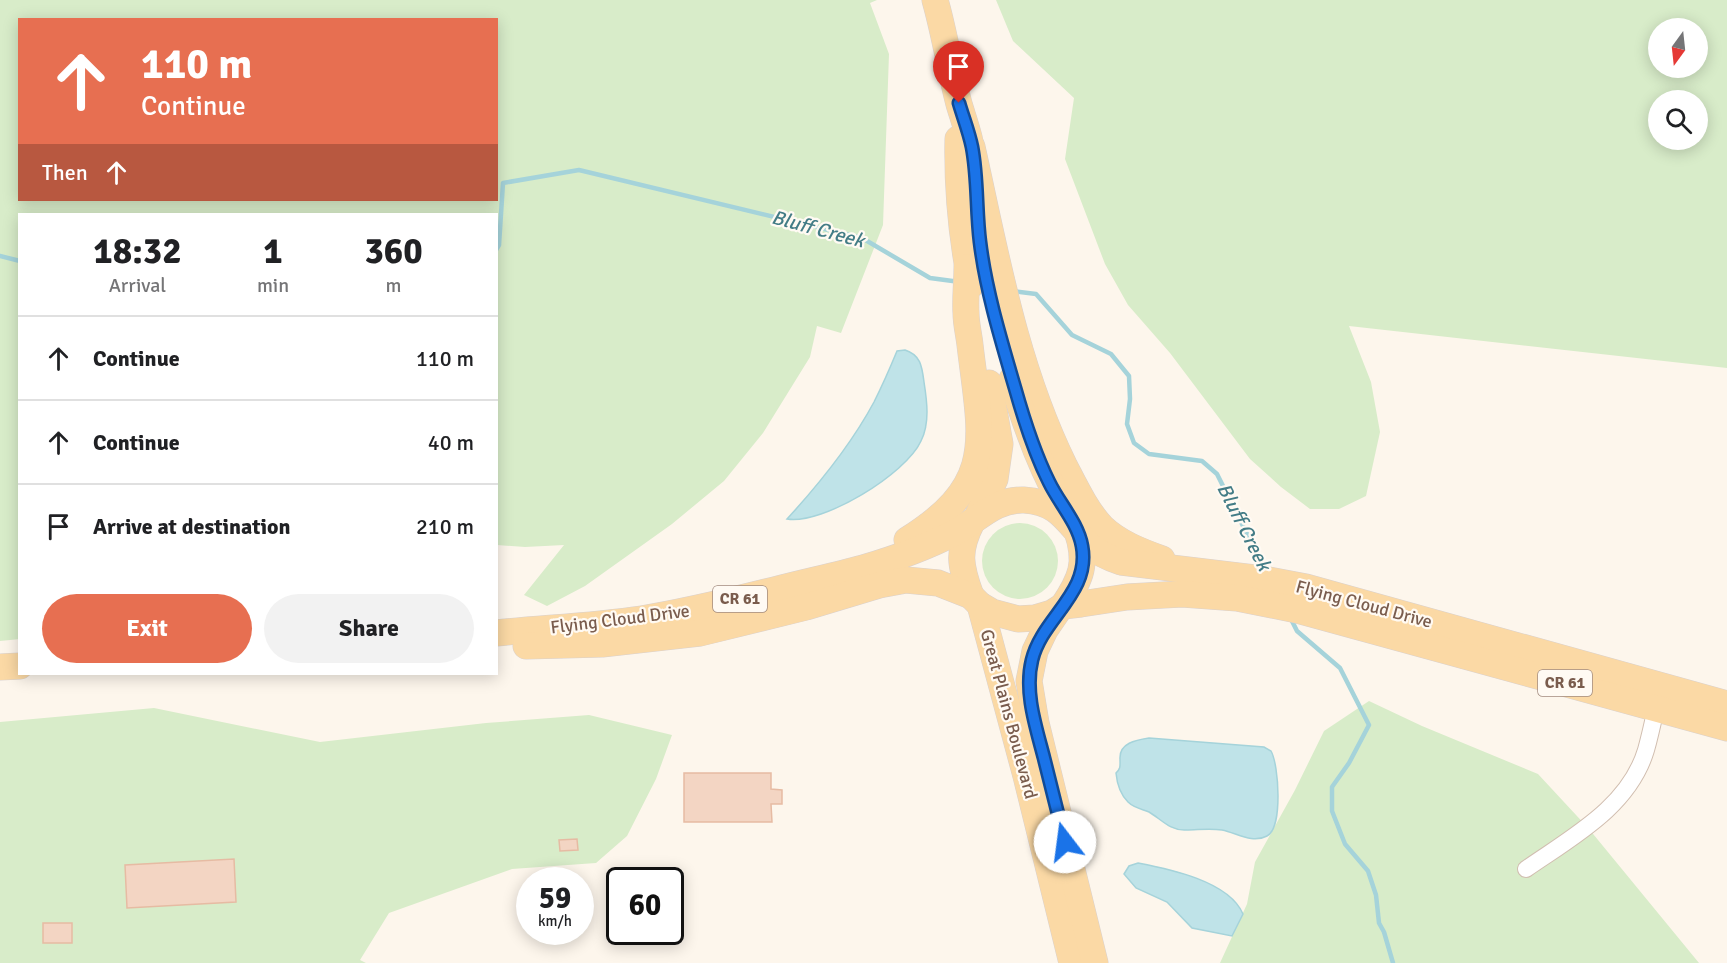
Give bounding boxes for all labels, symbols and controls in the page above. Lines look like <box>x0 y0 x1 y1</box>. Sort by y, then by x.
north arrow <box>1648 18 1708 78</box>
map controls <box>1648 18 1708 150</box>
text: 110 m <box>141 39 252 90</box>
pin <box>933 41 984 103</box>
icon: ahead <box>42 42 120 120</box>
icon: arrive <box>942 50 975 83</box>
text: Continue <box>141 90 246 123</box>
button: search <box>1648 90 1708 150</box>
icon: ahead <box>100 156 133 189</box>
text: Then <box>42 159 88 186</box>
water label: Bluff Creek <box>769 205 869 254</box>
text: 18:32 <box>93 229 182 274</box>
text: 1 <box>263 229 283 274</box>
text: 360 <box>364 229 423 274</box>
text: Arrival <box>109 273 166 298</box>
text: min <box>257 273 289 298</box>
text: m <box>386 273 402 298</box>
icon: ahead <box>42 342 75 375</box>
text: Continue <box>93 345 180 372</box>
text: 110 m <box>416 345 474 372</box>
icon: ahead <box>42 426 75 459</box>
text: Continue <box>93 429 180 456</box>
text: 40 m <box>428 429 474 456</box>
water label: Bluff Creek <box>1211 479 1278 577</box>
icon: arrive <box>42 510 75 543</box>
text: Arrive at destination <box>93 513 290 540</box>
text: 210 m <box>416 513 474 540</box>
street label: Flying Cloud Drive <box>1293 575 1435 633</box>
road number: CR 61 <box>713 586 767 612</box>
button: Exit <box>42 594 252 663</box>
button: Share <box>264 594 474 663</box>
street label: Flying Cloud Drive <box>549 600 691 638</box>
street label: Great Plains Boulevard <box>976 627 1042 801</box>
road number: CR 61 <box>1538 670 1592 696</box>
position arrow <box>1033 810 1097 874</box>
speed limit sign: 60 <box>606 867 684 945</box>
text: 59 <box>539 880 571 917</box>
text: km/h <box>538 912 572 930</box>

